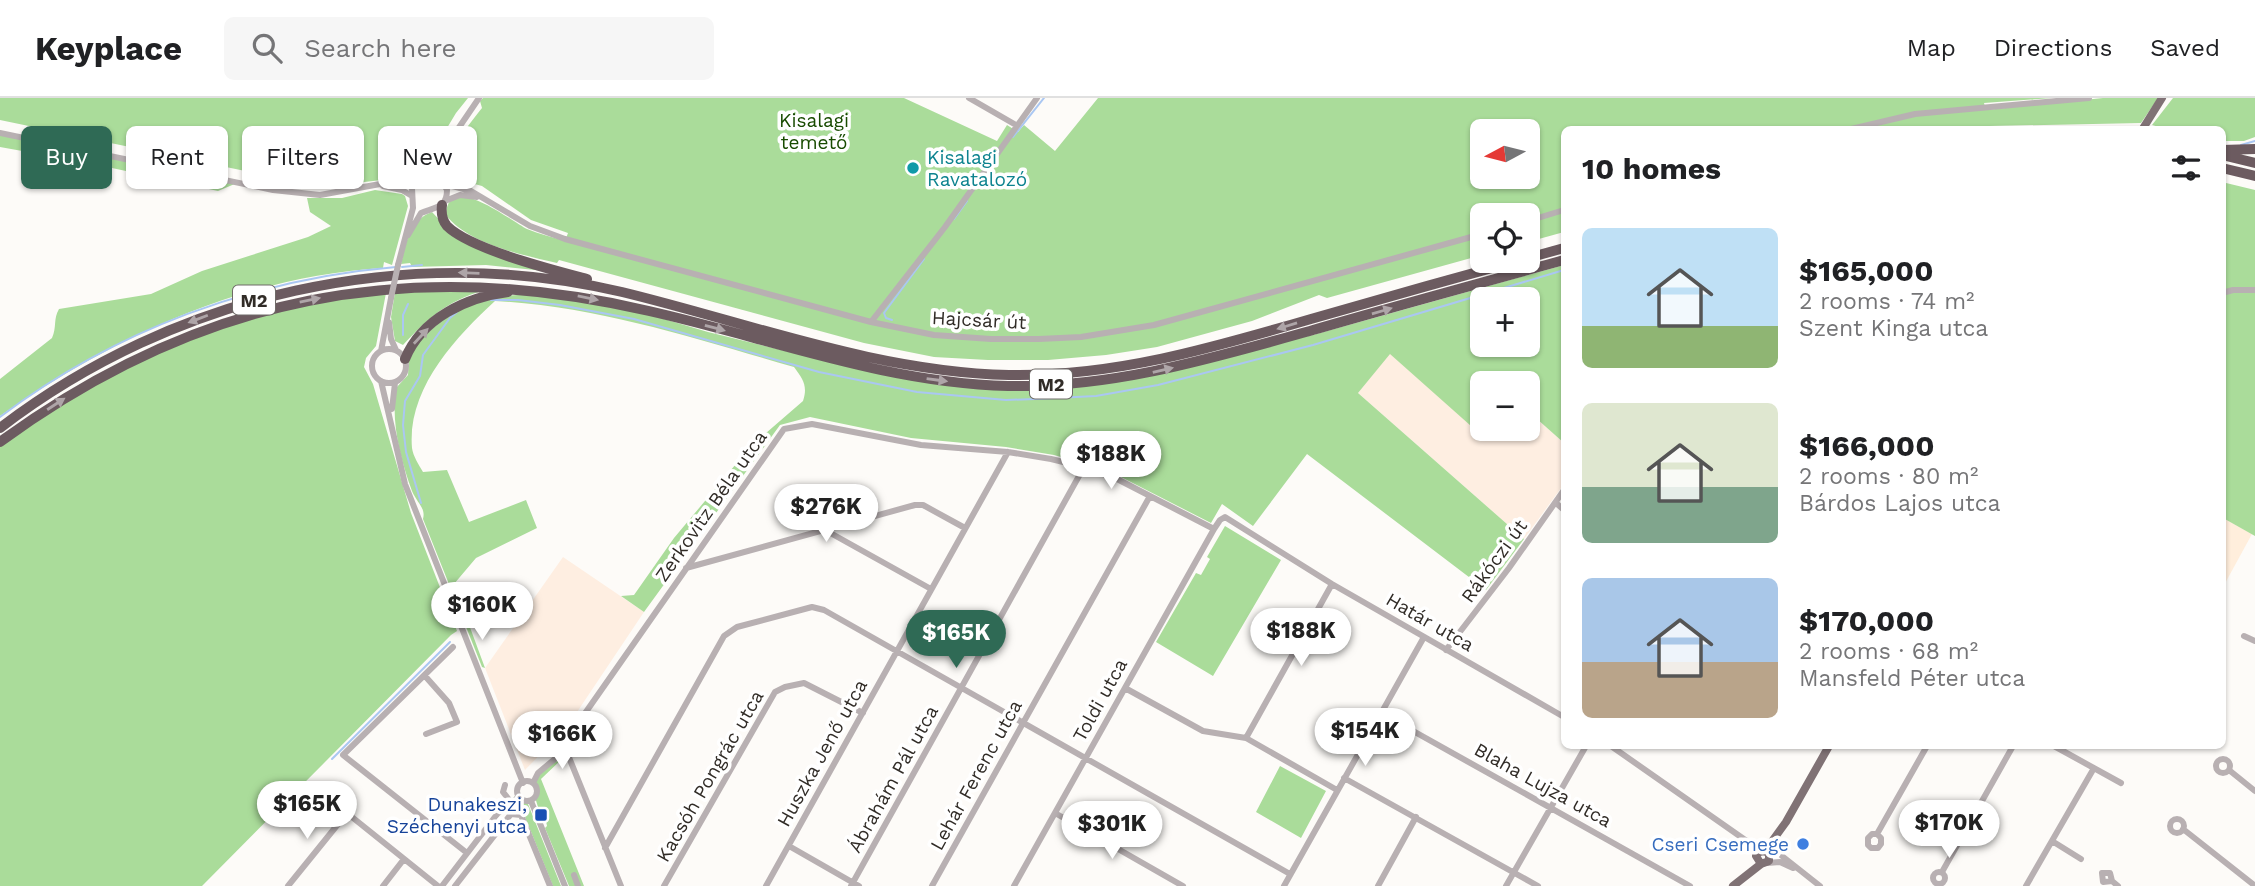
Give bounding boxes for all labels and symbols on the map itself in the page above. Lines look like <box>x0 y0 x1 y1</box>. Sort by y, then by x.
park label: Kisalagi temető <box>779 109 849 154</box>
north arrow <box>1470 119 1540 189</box>
place label: Kisalagi Ravatalozó <box>927 146 1027 191</box>
marker: Kisalagi Ravatalozó <box>905 160 921 176</box>
one-way arrow <box>458 268 480 279</box>
road number: M2 <box>233 286 275 314</box>
one-way arrow <box>577 293 599 304</box>
one-way arrow <box>300 294 322 305</box>
one-way arrow <box>1372 305 1393 315</box>
street label: Hajcsár út <box>931 306 1027 334</box>
one-way arrow <box>188 313 209 324</box>
one-way arrow <box>1276 322 1297 332</box>
one-way arrow <box>705 323 727 334</box>
one-way arrow <box>412 328 428 345</box>
one-way arrow <box>1152 364 1174 375</box>
road number: M2 <box>1030 370 1072 398</box>
one-way arrow <box>926 375 948 386</box>
one-way arrow <box>46 397 66 410</box>
street label: Zerkovitz Béla utca <box>650 426 772 586</box>
pin: $188K <box>1062 432 1160 491</box>
pin: $276K <box>777 484 875 544</box>
street label: Rákóczi út <box>1456 515 1532 607</box>
pin: $160K <box>433 582 531 642</box>
street label: Határ utca <box>1382 588 1478 657</box>
pin: $188K <box>1252 608 1350 668</box>
pin: $165K <box>907 610 1005 670</box>
street label: Toldi utca <box>1068 654 1132 745</box>
street label: Huszka Jenő utca <box>772 675 872 831</box>
street label: Kacsóh Pongrác utca <box>651 686 769 866</box>
street label: Lehár Ferenc utca <box>925 696 1027 854</box>
street label: Ábrahám Pál utca <box>843 701 943 857</box>
pin: $154K <box>1316 708 1414 768</box>
pin: $166K <box>513 712 611 771</box>
street label: Blaha Lujza utca <box>1470 738 1616 832</box>
pin: $165K <box>258 782 356 841</box>
place label: Dunakeszi, Széchenyi utca <box>387 793 527 838</box>
pin: $170K <box>1900 800 1998 860</box>
pin: $301K <box>1063 802 1161 861</box>
marker: Dunakeszi, Széchenyi utca <box>533 807 549 823</box>
place label: Cseri Csemege <box>1652 833 1789 856</box>
marker: Cseri Csemege <box>1795 836 1811 852</box>

